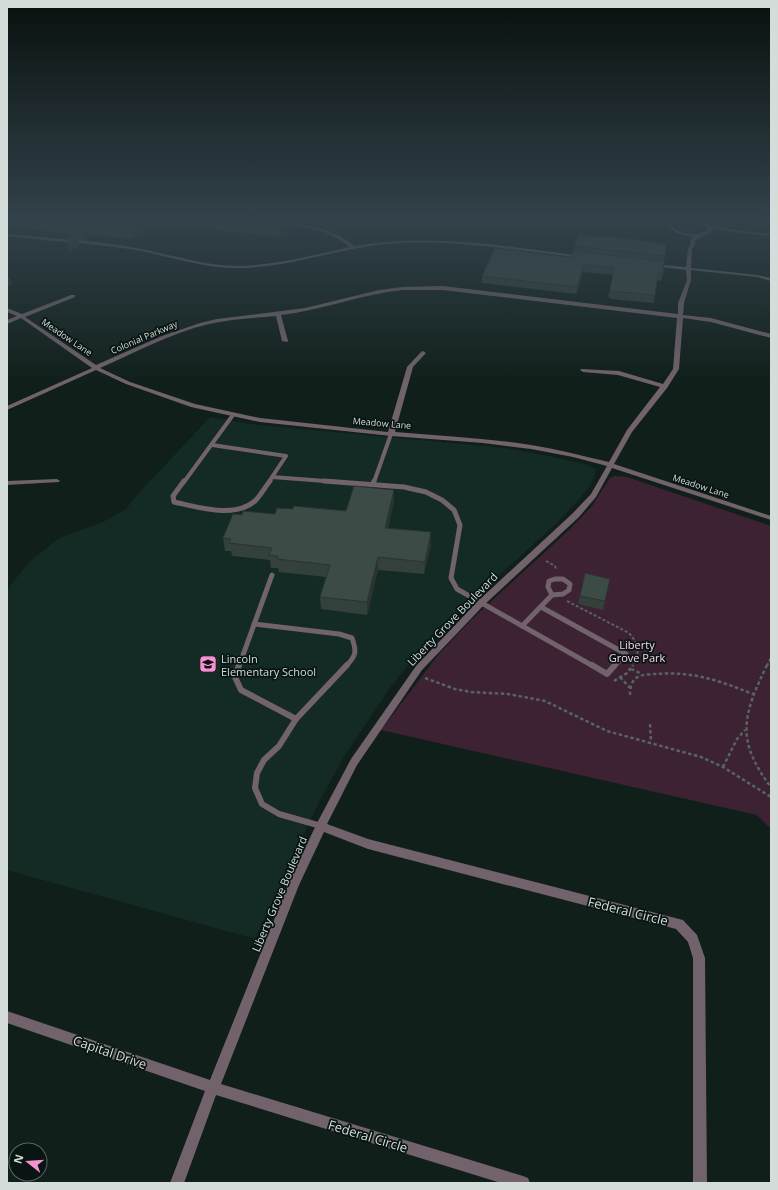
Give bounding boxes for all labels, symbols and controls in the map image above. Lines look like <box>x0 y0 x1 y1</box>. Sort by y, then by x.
street label: Meadow Lane <box>39 315 95 359</box>
street label: Colonial Parkway <box>109 317 180 357</box>
street label: Meadow Lane <box>352 414 412 432</box>
street label: Meadow Lane <box>671 471 731 501</box>
street label: Liberty Grove Boulevard <box>403 569 501 669</box>
park label: Liberty Grove Park <box>609 637 666 665</box>
place label: Lincoln Elementary School <box>221 651 316 679</box>
school or university icon: Lincoln Elementary School <box>198 654 218 674</box>
street label: Liberty Grove Boulevard <box>248 834 310 954</box>
street label: Federal Circle <box>586 892 670 930</box>
street label: Capital Drive <box>71 1031 149 1073</box>
street label: Federal Circle <box>326 1115 410 1157</box>
north arrow <box>8 1142 48 1182</box>
text: N <box>9 1152 26 1165</box>

